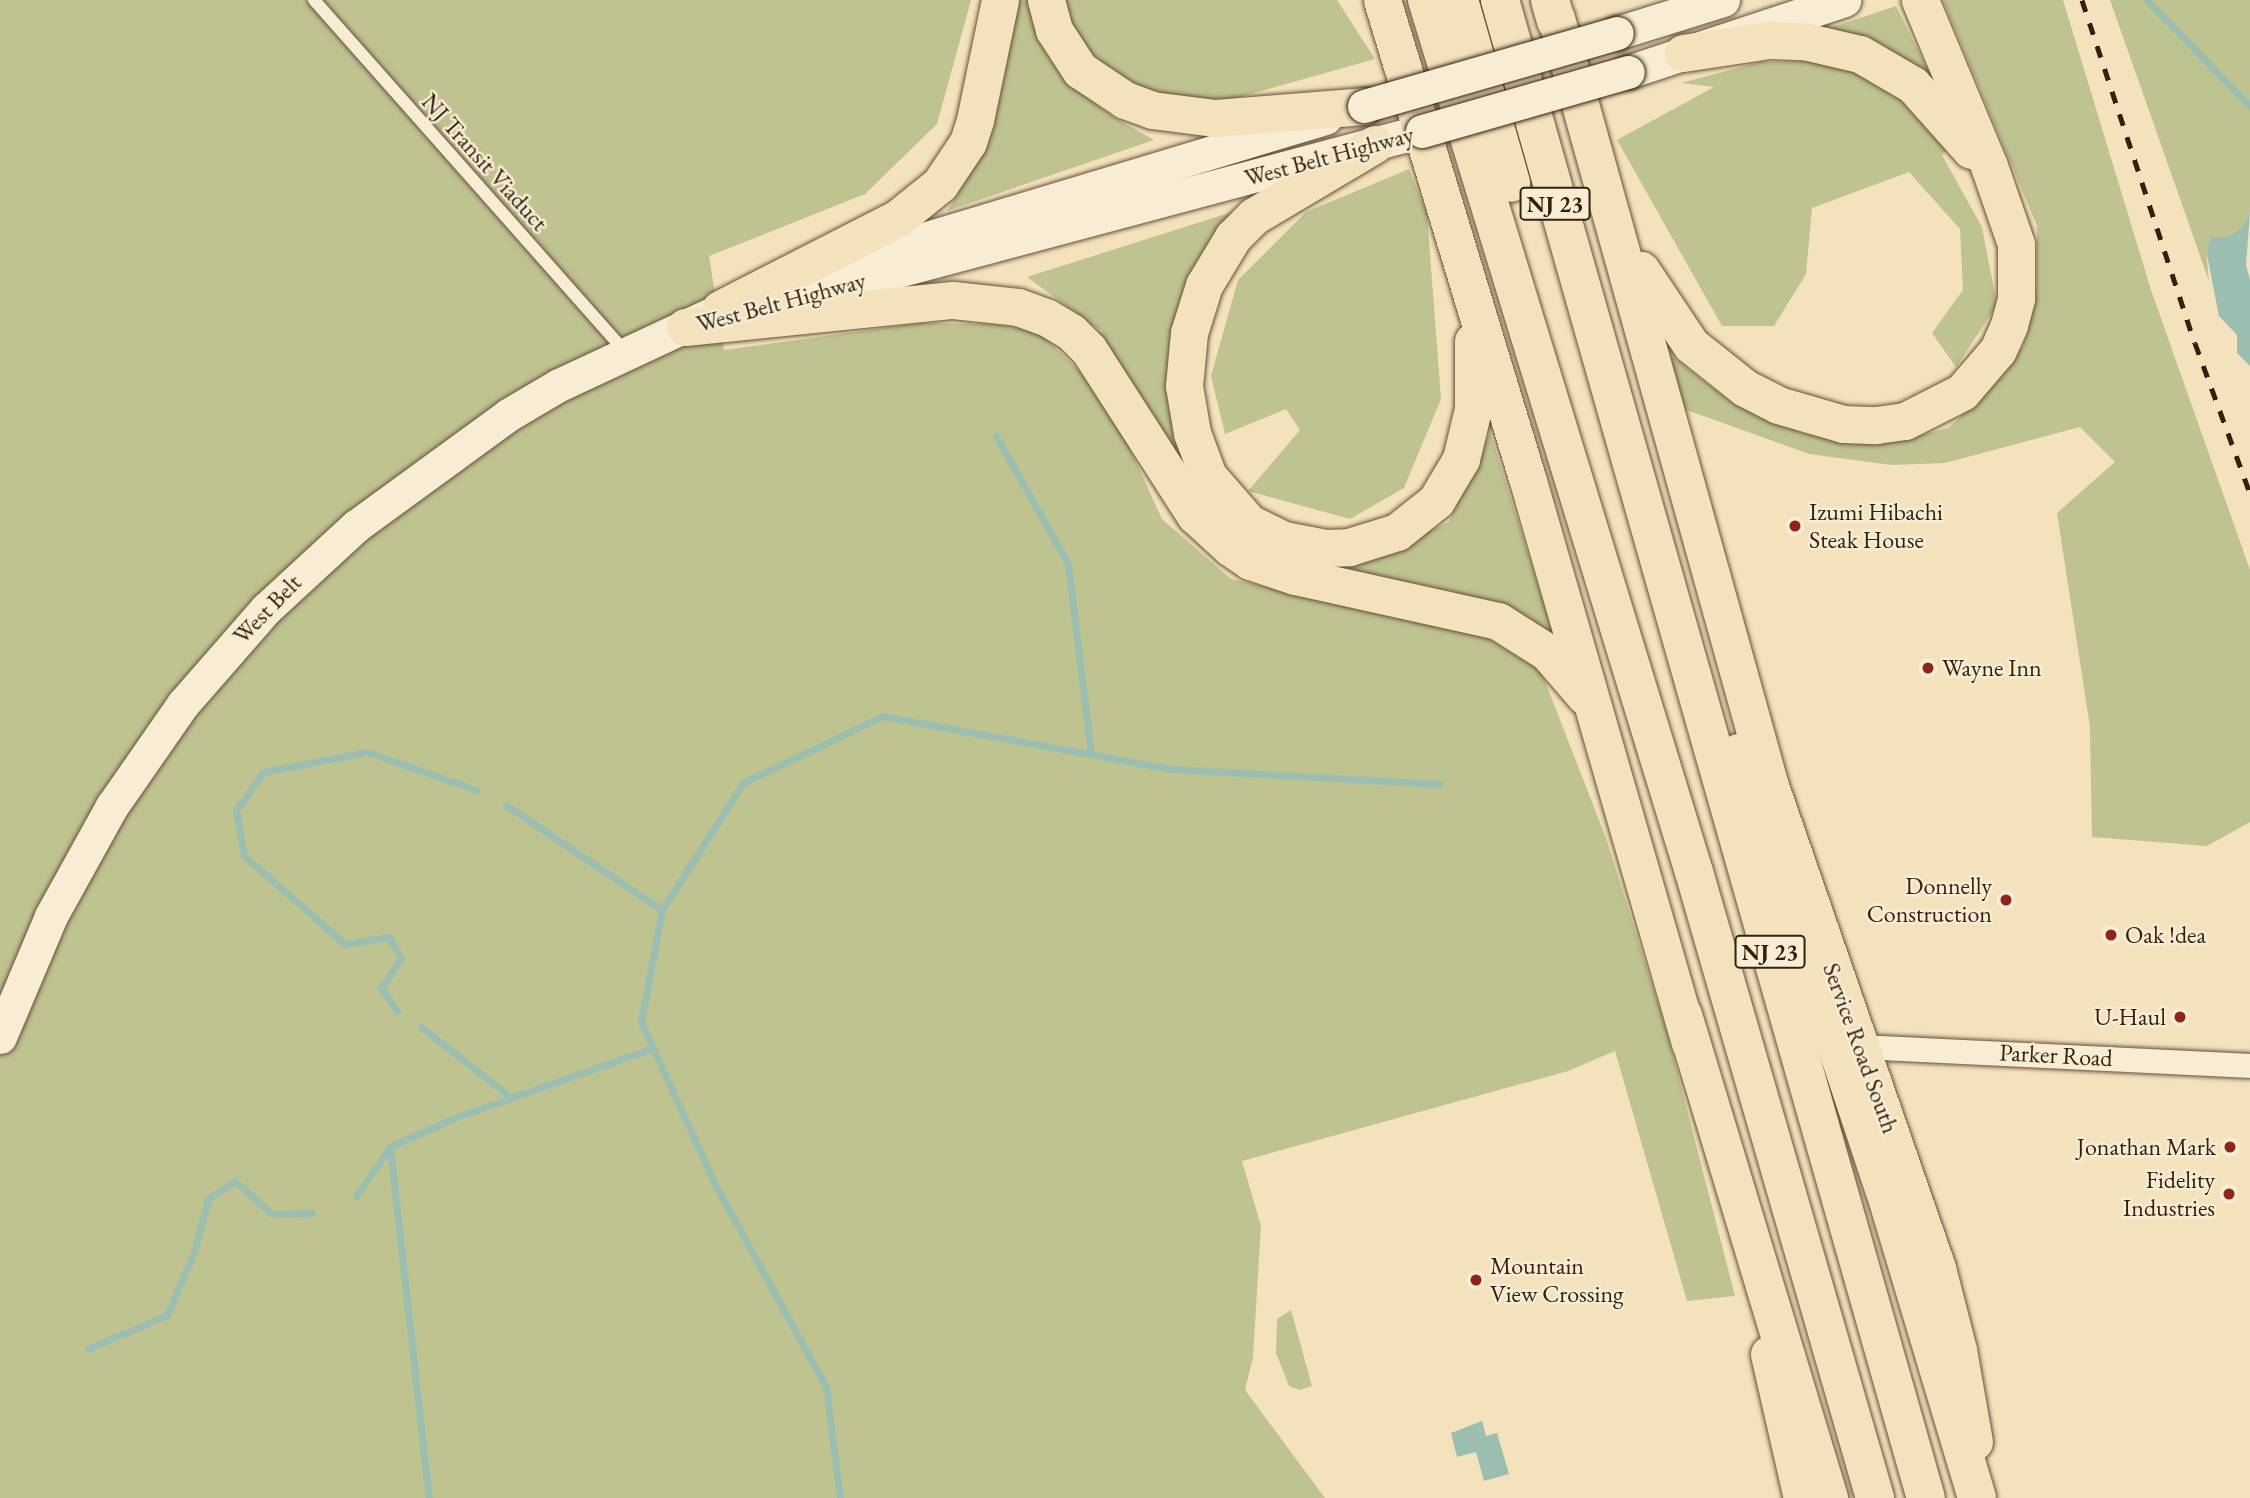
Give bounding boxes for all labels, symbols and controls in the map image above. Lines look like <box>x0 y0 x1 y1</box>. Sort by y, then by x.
street label: NJ Transit Viaduct <box>416 87 554 237</box>
street label: West Belt Highway <box>1241 120 1417 192</box>
road number: NJ 23 <box>1518 184 1592 224</box>
street label: West Belt Highway <box>693 266 869 338</box>
place label: Izumi Hibachi Steak House <box>1809 498 1943 554</box>
marker: Izumi Hibachi Steak House <box>1787 518 1803 534</box>
street label: West Belt <box>227 568 307 650</box>
place label: Wayne Inn <box>1942 654 2042 682</box>
marker: Wayne Inn <box>1920 660 1936 676</box>
place label: Donnelly Construction <box>1867 872 1992 928</box>
marker: Donnelly Construction <box>1998 892 2014 908</box>
place label: Oak !dea <box>2125 921 2206 949</box>
marker: Oak !dea <box>2103 927 2119 943</box>
road number: NJ 23 <box>1733 932 1807 972</box>
street label: Service Road South <box>1817 959 1905 1137</box>
place label: U-Haul <box>2094 1003 2166 1031</box>
marker: U-Haul <box>2172 1009 2188 1025</box>
street label: Parker Road <box>1999 1038 2113 1072</box>
place label: Jonathan Mark <box>2077 1133 2216 1161</box>
marker: Jonathan Mark <box>2222 1139 2238 1155</box>
place label: Fidelity Industries <box>2123 1166 2215 1222</box>
marker: Fidelity Industries <box>2221 1186 2237 1202</box>
place label: Mountain View Crossing <box>1490 1252 1624 1308</box>
marker: Mountain View Crossing <box>1468 1272 1484 1288</box>

